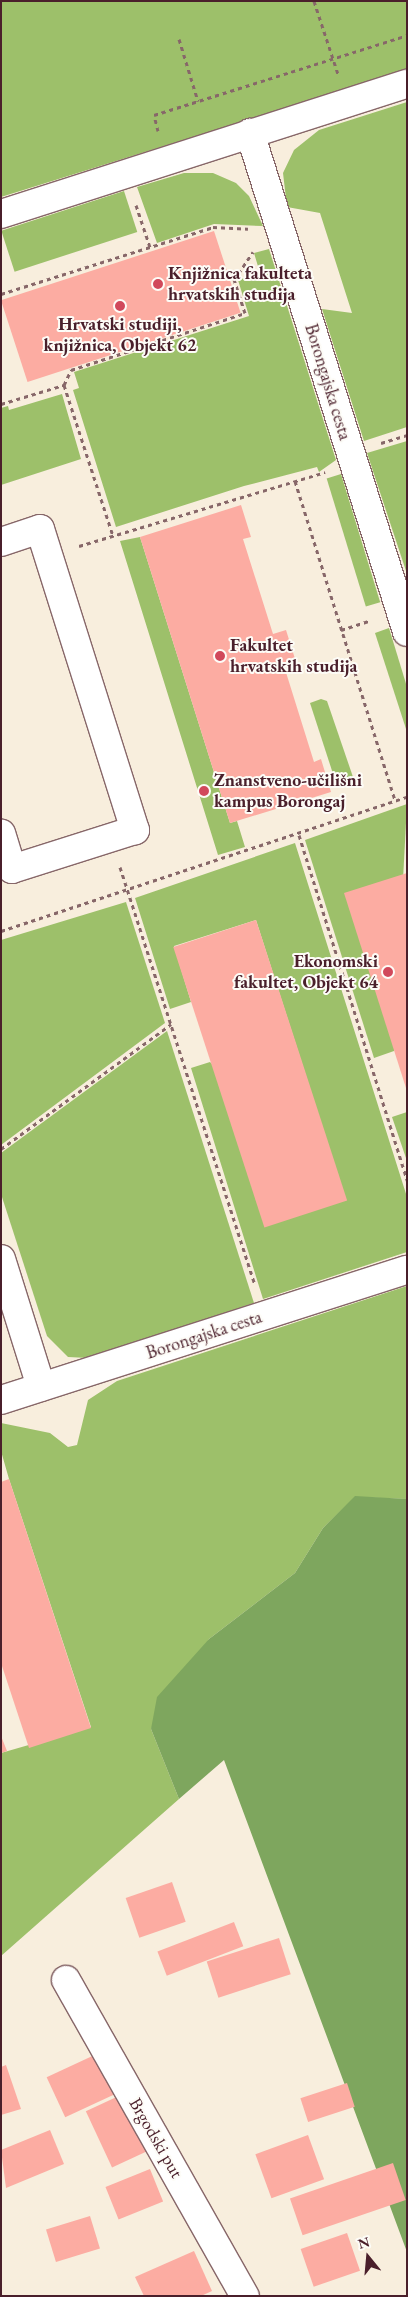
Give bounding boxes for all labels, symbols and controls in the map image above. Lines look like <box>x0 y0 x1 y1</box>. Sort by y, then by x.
place label: Knjižnica fakulteta hrvatskih studija <box>168 263 312 306</box>
marker: Knjižnica fakulteta hrvatskih studija <box>152 278 164 290</box>
marker: Hrvatski studiji, knjižnica, Objekt 62 <box>114 300 126 312</box>
place label: Hrvatski studiji, knjižnica, Objekt 62 <box>44 314 196 356</box>
street label: Borongajska cesta <box>300 321 356 443</box>
place label: Fakultet hrvatskih studija <box>230 635 357 678</box>
marker: Fakultet hrvatskih studija <box>214 650 226 662</box>
place label: Znanstveno-učilišni kampus Borongaj <box>214 770 362 812</box>
marker: Znanstveno-učilišni kampus Borongaj <box>198 785 210 797</box>
place label: Ekonomski fakultet, Objekt 64 <box>234 951 378 994</box>
marker: Ekonomski fakultet, Objekt 64 <box>382 966 394 978</box>
street label: Borongajska cesta <box>143 1306 265 1364</box>
street label: Brgodski put <box>124 2094 188 2182</box>
north arrow <box>343 2232 393 2282</box>
text: N <box>356 2232 372 2253</box>

